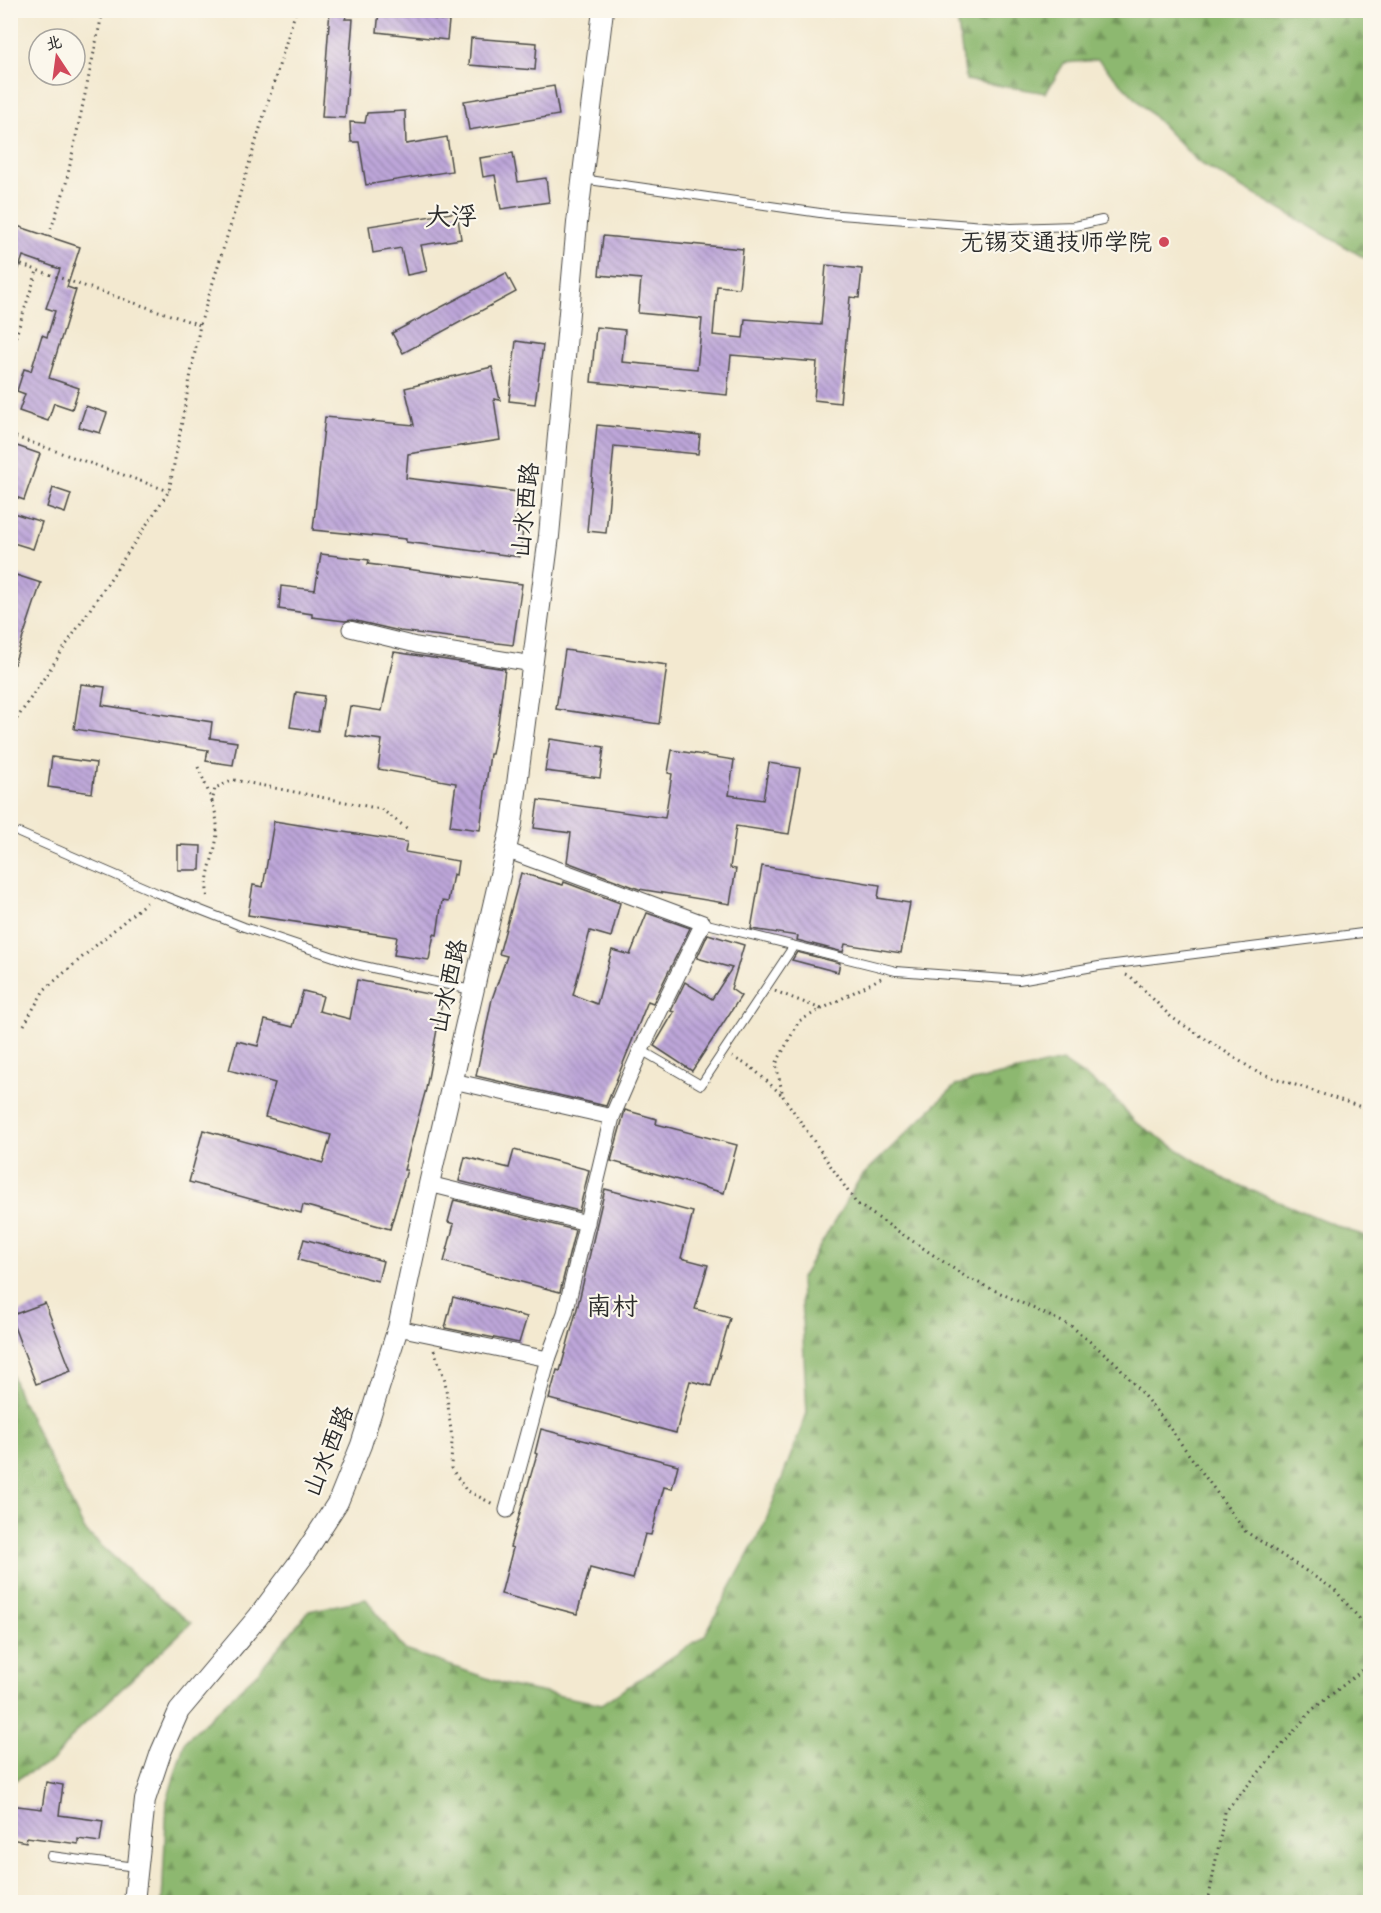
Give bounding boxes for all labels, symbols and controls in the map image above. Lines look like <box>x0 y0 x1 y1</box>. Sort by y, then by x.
north arrow <box>27 27 87 87</box>
text: 北 <box>44 32 64 55</box>
district label: 大浮 <box>425 200 477 233</box>
place label: 无锡交通技师学院 <box>960 227 1152 257</box>
marker: 无锡交通技师学院 <box>1157 235 1171 249</box>
street label: 山水西路 <box>505 461 545 559</box>
street label: 山水西路 <box>423 936 473 1036</box>
district label: 南村 <box>586 1290 638 1323</box>
street label: 山水西路 <box>296 1401 360 1501</box>

